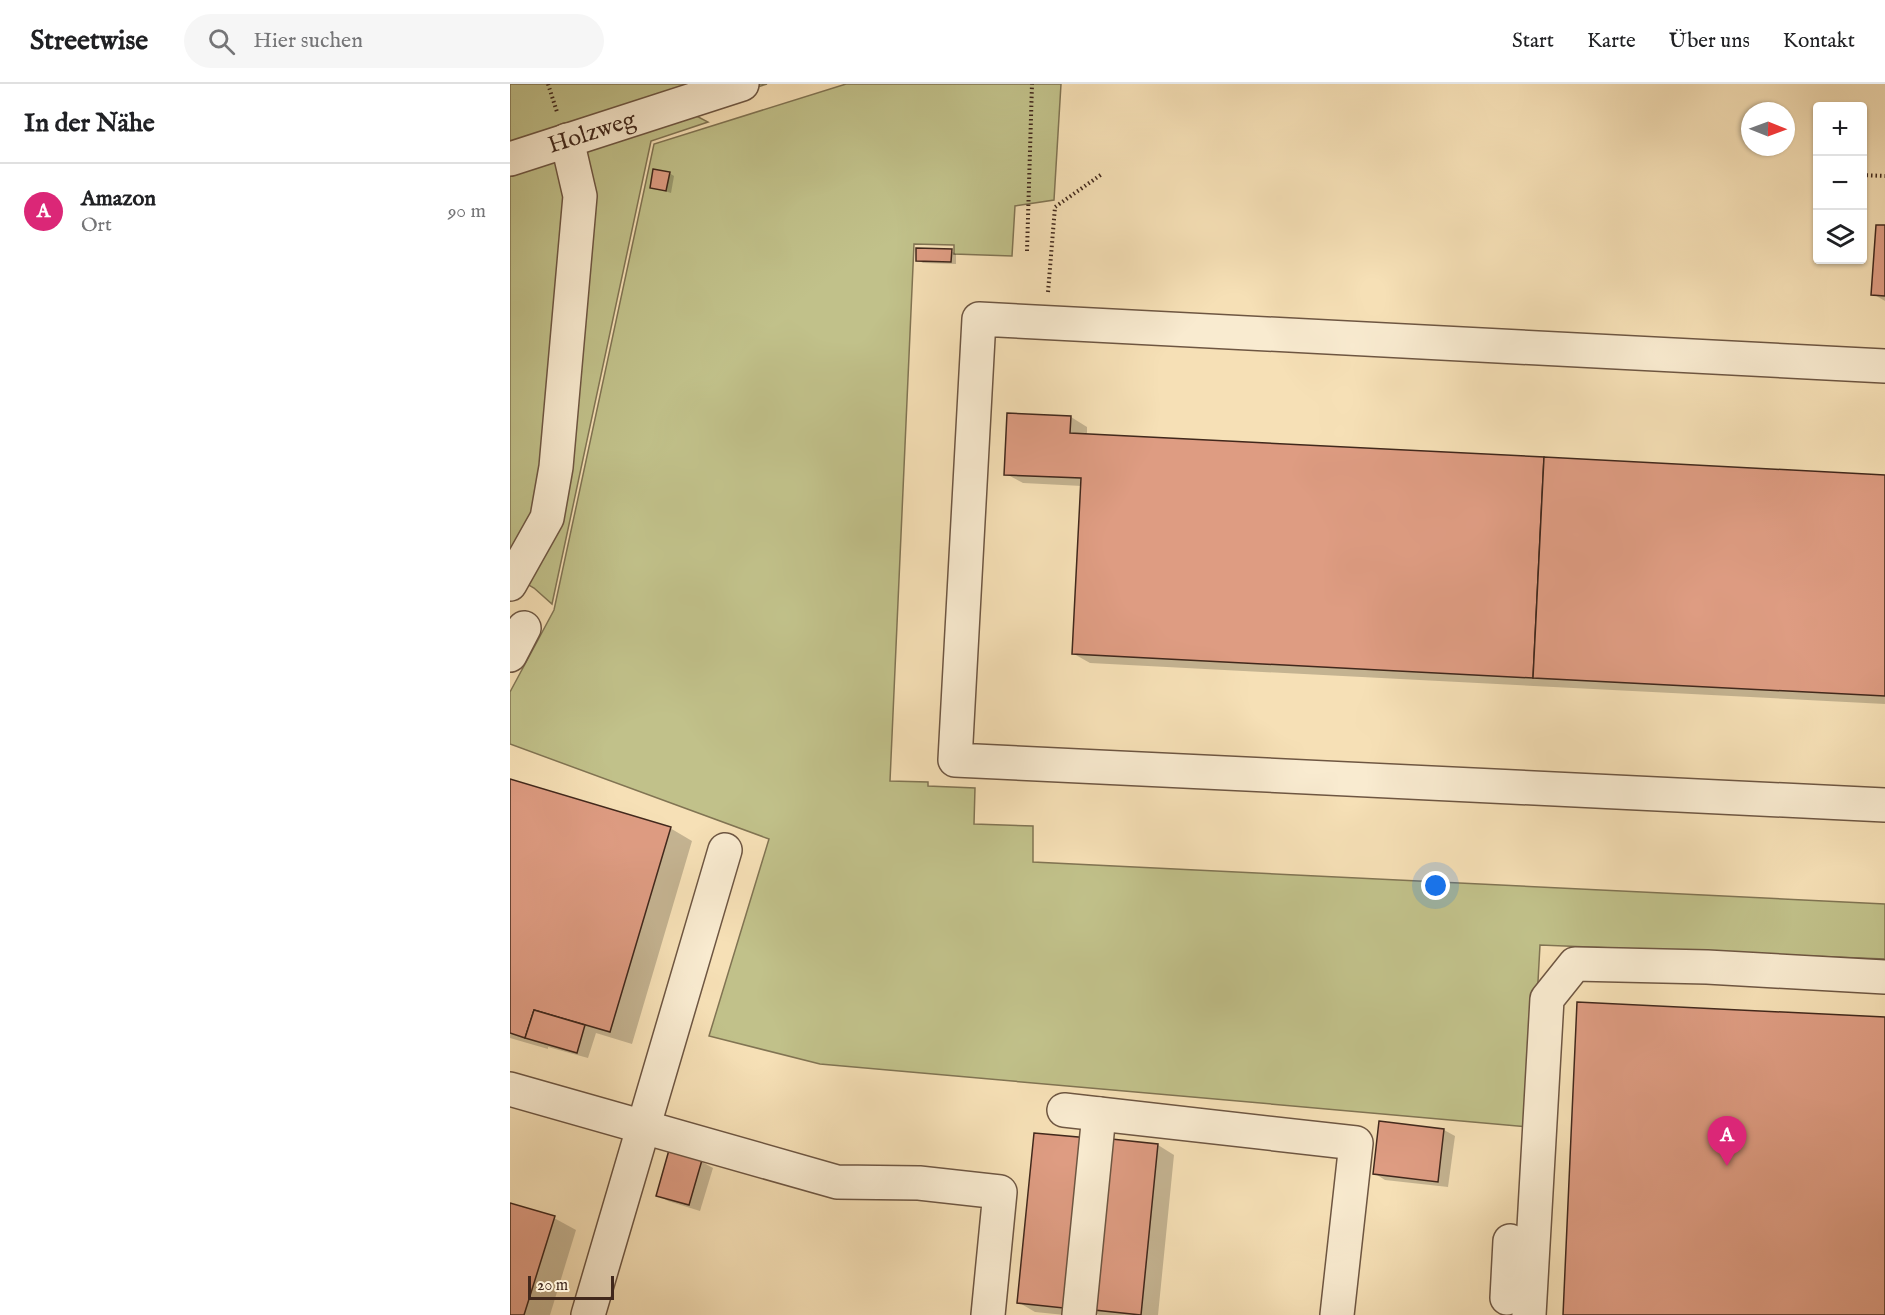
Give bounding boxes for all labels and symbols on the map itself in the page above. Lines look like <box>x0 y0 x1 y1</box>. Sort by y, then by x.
north arrow <box>1741 102 1795 156</box>
street label: Holzweg <box>544 104 641 161</box>
your location <box>1421 871 1450 900</box>
pin: A <box>1708 1116 1746 1166</box>
scale bar <box>528 1273 614 1300</box>

